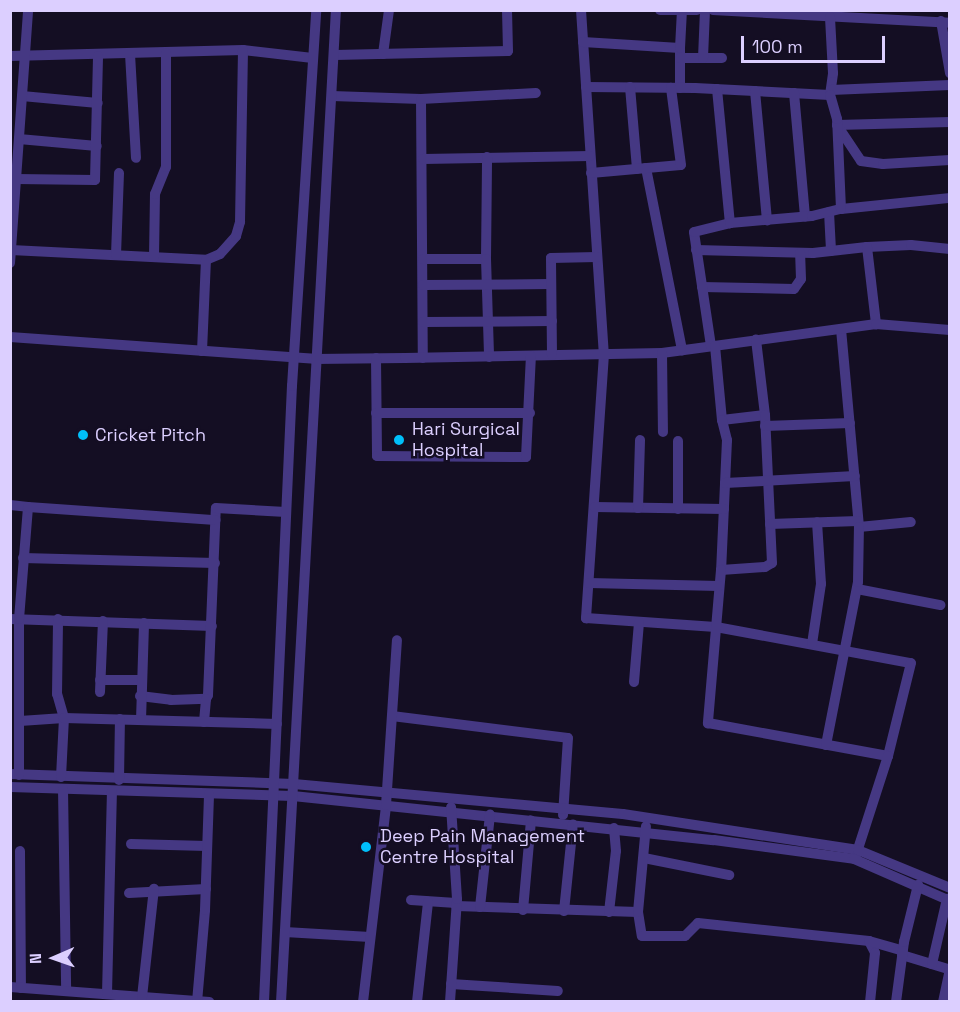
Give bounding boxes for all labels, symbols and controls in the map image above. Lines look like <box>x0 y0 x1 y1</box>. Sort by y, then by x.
scale bar <box>744 24 888 62</box>
text: 100 m <box>752 35 803 58</box>
place label: Hari Surgical Hospital <box>412 419 520 462</box>
place label: Cricket Pitch <box>95 424 206 446</box>
marker: Cricket Pitch <box>76 428 90 442</box>
marker: Hari Surgical Hospital <box>390 431 408 449</box>
place label: Deep Pain Management Centre Hospital <box>380 826 585 868</box>
marker: Deep Pain Management Centre Hospital <box>357 838 375 856</box>
north arrow <box>24 928 84 988</box>
text: N <box>25 953 46 964</box>

